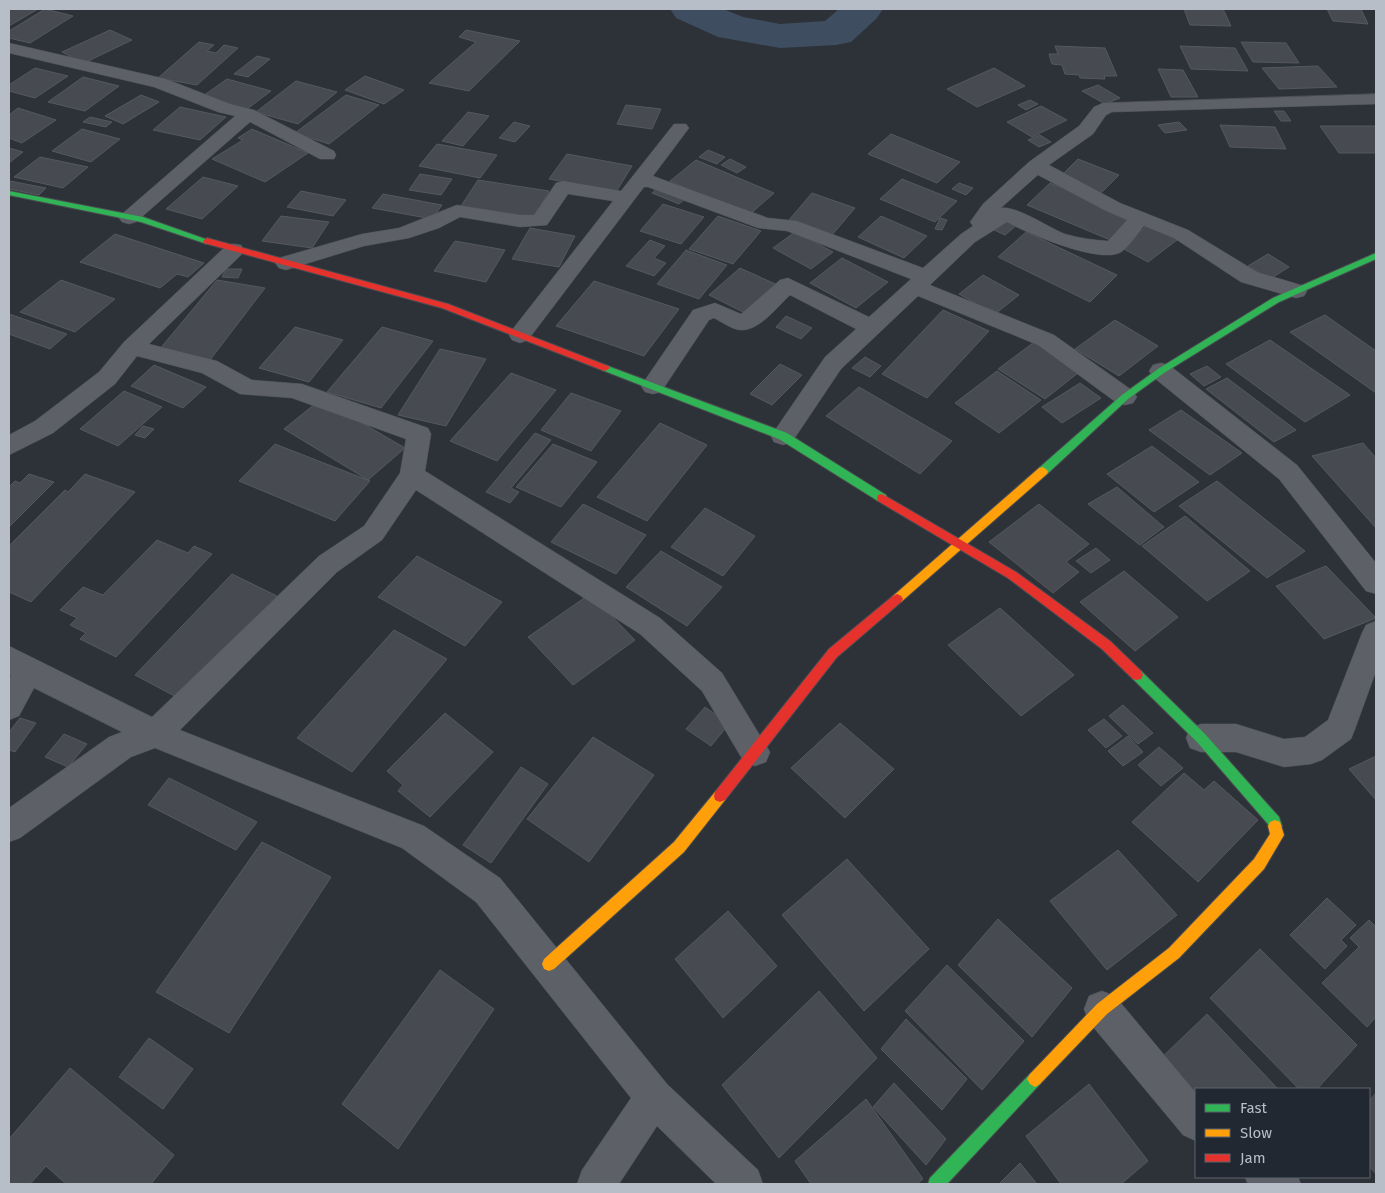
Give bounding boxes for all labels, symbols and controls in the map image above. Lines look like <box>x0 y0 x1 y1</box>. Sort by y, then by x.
legend <box>1195 1088 1370 1178</box>
text: Fast <box>1240 1099 1267 1117</box>
text: Slow <box>1240 1124 1272 1142</box>
text: Jam <box>1240 1149 1266 1167</box>

